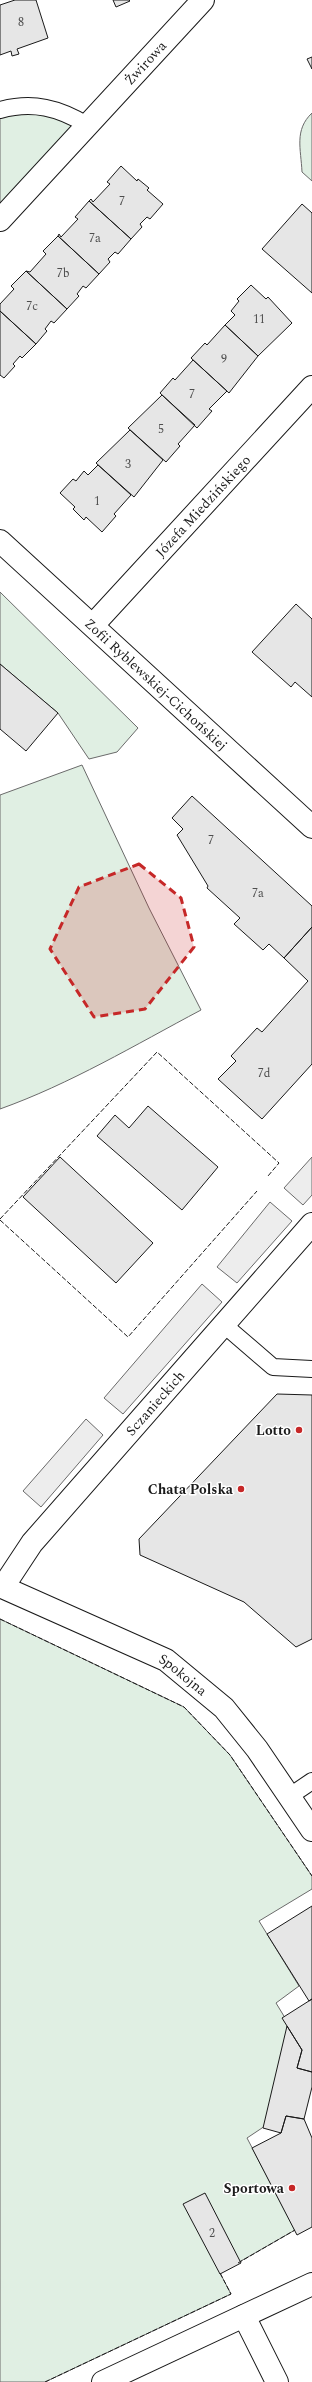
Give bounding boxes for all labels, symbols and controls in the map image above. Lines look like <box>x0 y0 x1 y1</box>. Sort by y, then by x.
house number: 8 <box>18 13 24 32</box>
street label: Żwirowa <box>119 36 172 90</box>
house number: 7 <box>119 192 125 211</box>
house number: 7a <box>89 229 101 248</box>
house number: 7b <box>57 264 70 283</box>
house number: 7c <box>26 297 38 316</box>
house number: 11 <box>253 310 265 329</box>
house number: 9 <box>221 350 227 369</box>
house number: 7 <box>189 385 195 404</box>
house number: 5 <box>158 420 164 439</box>
street label: Józefa Miedzińskiego <box>150 450 256 562</box>
house number: 3 <box>125 455 131 474</box>
house number: 1 <box>94 492 100 511</box>
street label: Zofii Ryblewskiej-Cichońskiej <box>80 614 232 756</box>
house number: 7 <box>208 831 214 850</box>
house number: 7a <box>252 884 264 903</box>
house number: 7d <box>258 1064 271 1083</box>
street label: Sczanieckich <box>121 1366 190 1441</box>
place label: Lotto <box>256 1420 291 1441</box>
marker: Lotto <box>294 1425 304 1435</box>
place label: Chata Polska <box>148 1479 234 1500</box>
marker: Chata Polska <box>236 1484 246 1494</box>
street label: Spokojna <box>156 1648 212 1701</box>
place label: Sportowa <box>224 2178 285 2199</box>
marker: Sportowa <box>287 2183 297 2193</box>
house number: 2 <box>209 2224 215 2243</box>

